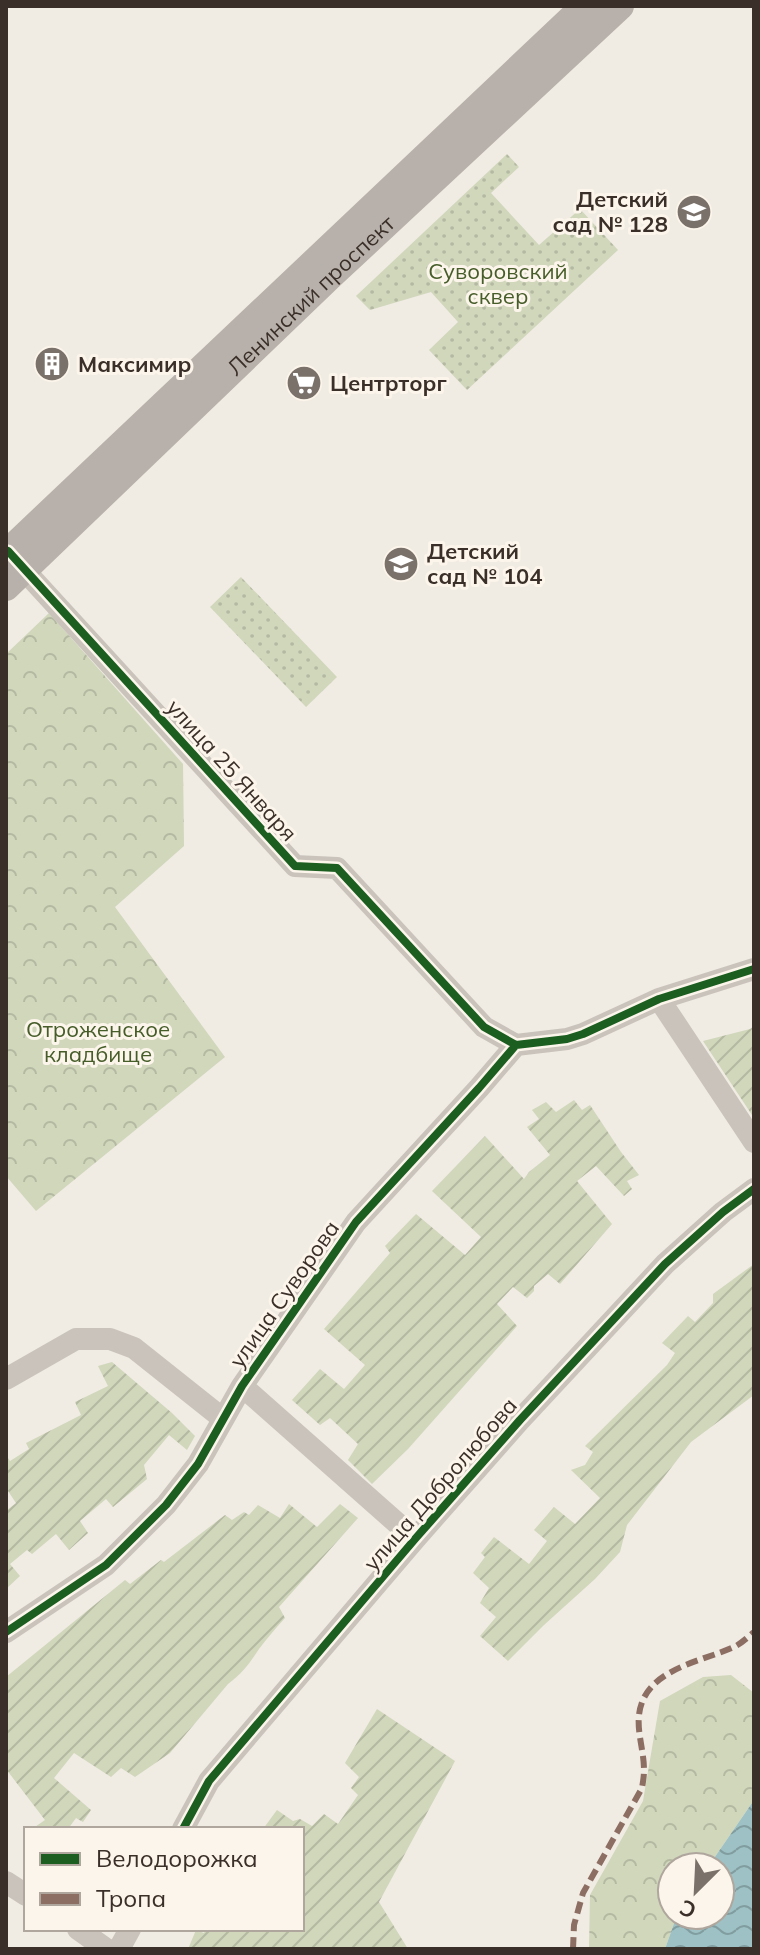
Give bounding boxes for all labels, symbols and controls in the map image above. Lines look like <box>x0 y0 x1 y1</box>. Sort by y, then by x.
place label: Детский сад № 128 <box>553 185 668 238</box>
school or university icon: Детский сад № 128 <box>675 193 713 231</box>
street label: Ленинский проспект <box>221 209 401 381</box>
park label: Суворовский сквер <box>428 257 568 310</box>
building icon: Максимир <box>33 345 71 383</box>
place label: Максимир <box>78 350 191 378</box>
supermarket icon: Центрторг <box>285 364 323 402</box>
place label: Центрторг <box>330 369 447 397</box>
place label: Детский сад № 104 <box>427 537 542 590</box>
school or university icon: Детский сад № 104 <box>382 545 420 583</box>
street label: улица 25 Января <box>161 693 303 847</box>
park label: Отроженское кладбище <box>26 1015 170 1068</box>
street label: улица Суворова <box>223 1215 345 1373</box>
street label: улица Добролюбова <box>357 1392 523 1576</box>
legend <box>24 1827 304 1931</box>
text: Велодорожка <box>96 1843 258 1873</box>
north arrow <box>656 1851 736 1931</box>
text: Тропа <box>96 1883 166 1913</box>
text: С <box>675 1893 700 1925</box>

